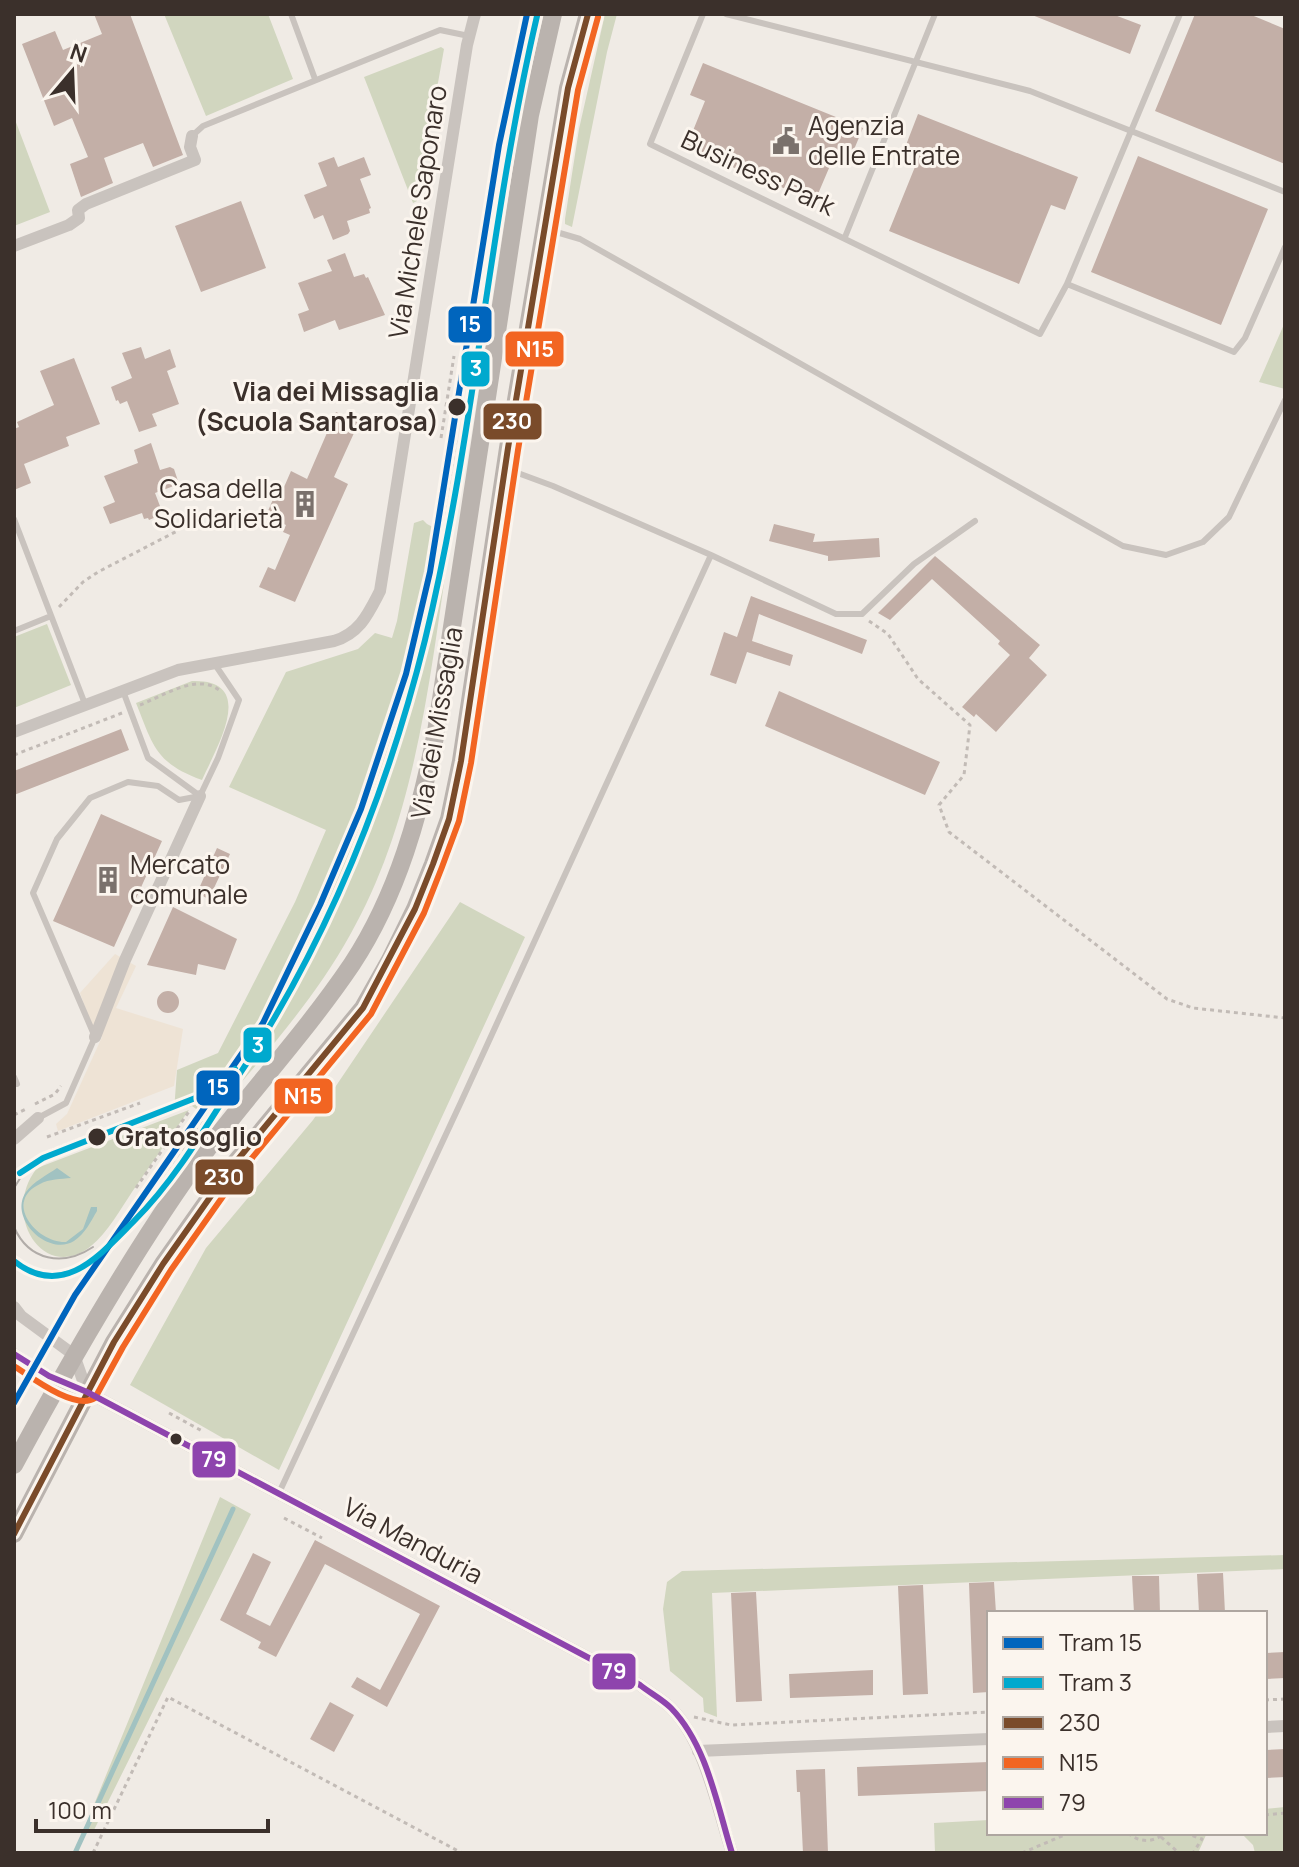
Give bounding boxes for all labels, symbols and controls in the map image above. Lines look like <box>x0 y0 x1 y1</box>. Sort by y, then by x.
north arrow <box>32 32 112 112</box>
text: N <box>66 36 91 70</box>
street label: Via Michele Saponaro <box>379 83 455 341</box>
place label: Agenzia delle Entrate <box>808 107 960 173</box>
street label: Business Park <box>676 121 842 224</box>
public building icon: Agenzia delle Entrate <box>771 126 801 156</box>
line badge: 15 <box>447 305 493 344</box>
text: 15 <box>459 309 481 339</box>
line badge: N15 <box>504 330 565 368</box>
text: N15 <box>516 334 554 364</box>
line badge: 3 <box>460 350 491 388</box>
text: 3 <box>470 353 482 383</box>
place label: Via dei Missaglia (Scuola Santarosa) <box>195 373 439 439</box>
marker: Via dei Missaglia (Scuola Santarosa) <box>446 396 468 418</box>
line badge: 230 <box>482 402 543 441</box>
text: 230 <box>492 406 532 436</box>
place label: Casa della Solidarietà <box>154 470 283 536</box>
building icon: Casa della Solidarietà <box>290 489 320 519</box>
street label: Via dei Missaglia <box>401 624 471 822</box>
place label: Mercato comunale <box>130 846 248 912</box>
building icon: Mercato comunale <box>93 865 123 895</box>
line badge: 3 <box>242 1026 273 1064</box>
text: 3 <box>252 1030 264 1060</box>
line badge: 15 <box>195 1069 241 1107</box>
text: 15 <box>207 1072 229 1102</box>
line badge: N15 <box>273 1077 334 1115</box>
text: N15 <box>284 1081 322 1111</box>
place label: Gratosoglio <box>115 1118 262 1154</box>
marker: Gratosoglio <box>86 1126 108 1148</box>
line badge: 230 <box>194 1158 255 1196</box>
text: 230 <box>204 1162 244 1192</box>
unlabelled marker <box>168 1431 184 1447</box>
line badge: 79 <box>191 1440 237 1479</box>
text: 79 <box>201 1444 227 1474</box>
street label: Via Manduria <box>337 1488 490 1592</box>
legend <box>987 1611 1267 1835</box>
text: Tram 15 <box>1059 1625 1142 1658</box>
line badge: 79 <box>591 1652 637 1691</box>
text: 79 <box>601 1656 627 1686</box>
text: Tram 3 <box>1059 1665 1132 1698</box>
text: 230 <box>1059 1705 1101 1738</box>
text: N15 <box>1059 1745 1099 1778</box>
scale bar <box>36 1783 268 1833</box>
text: 79 <box>1059 1785 1086 1818</box>
text: 100 m <box>48 1793 112 1826</box>

